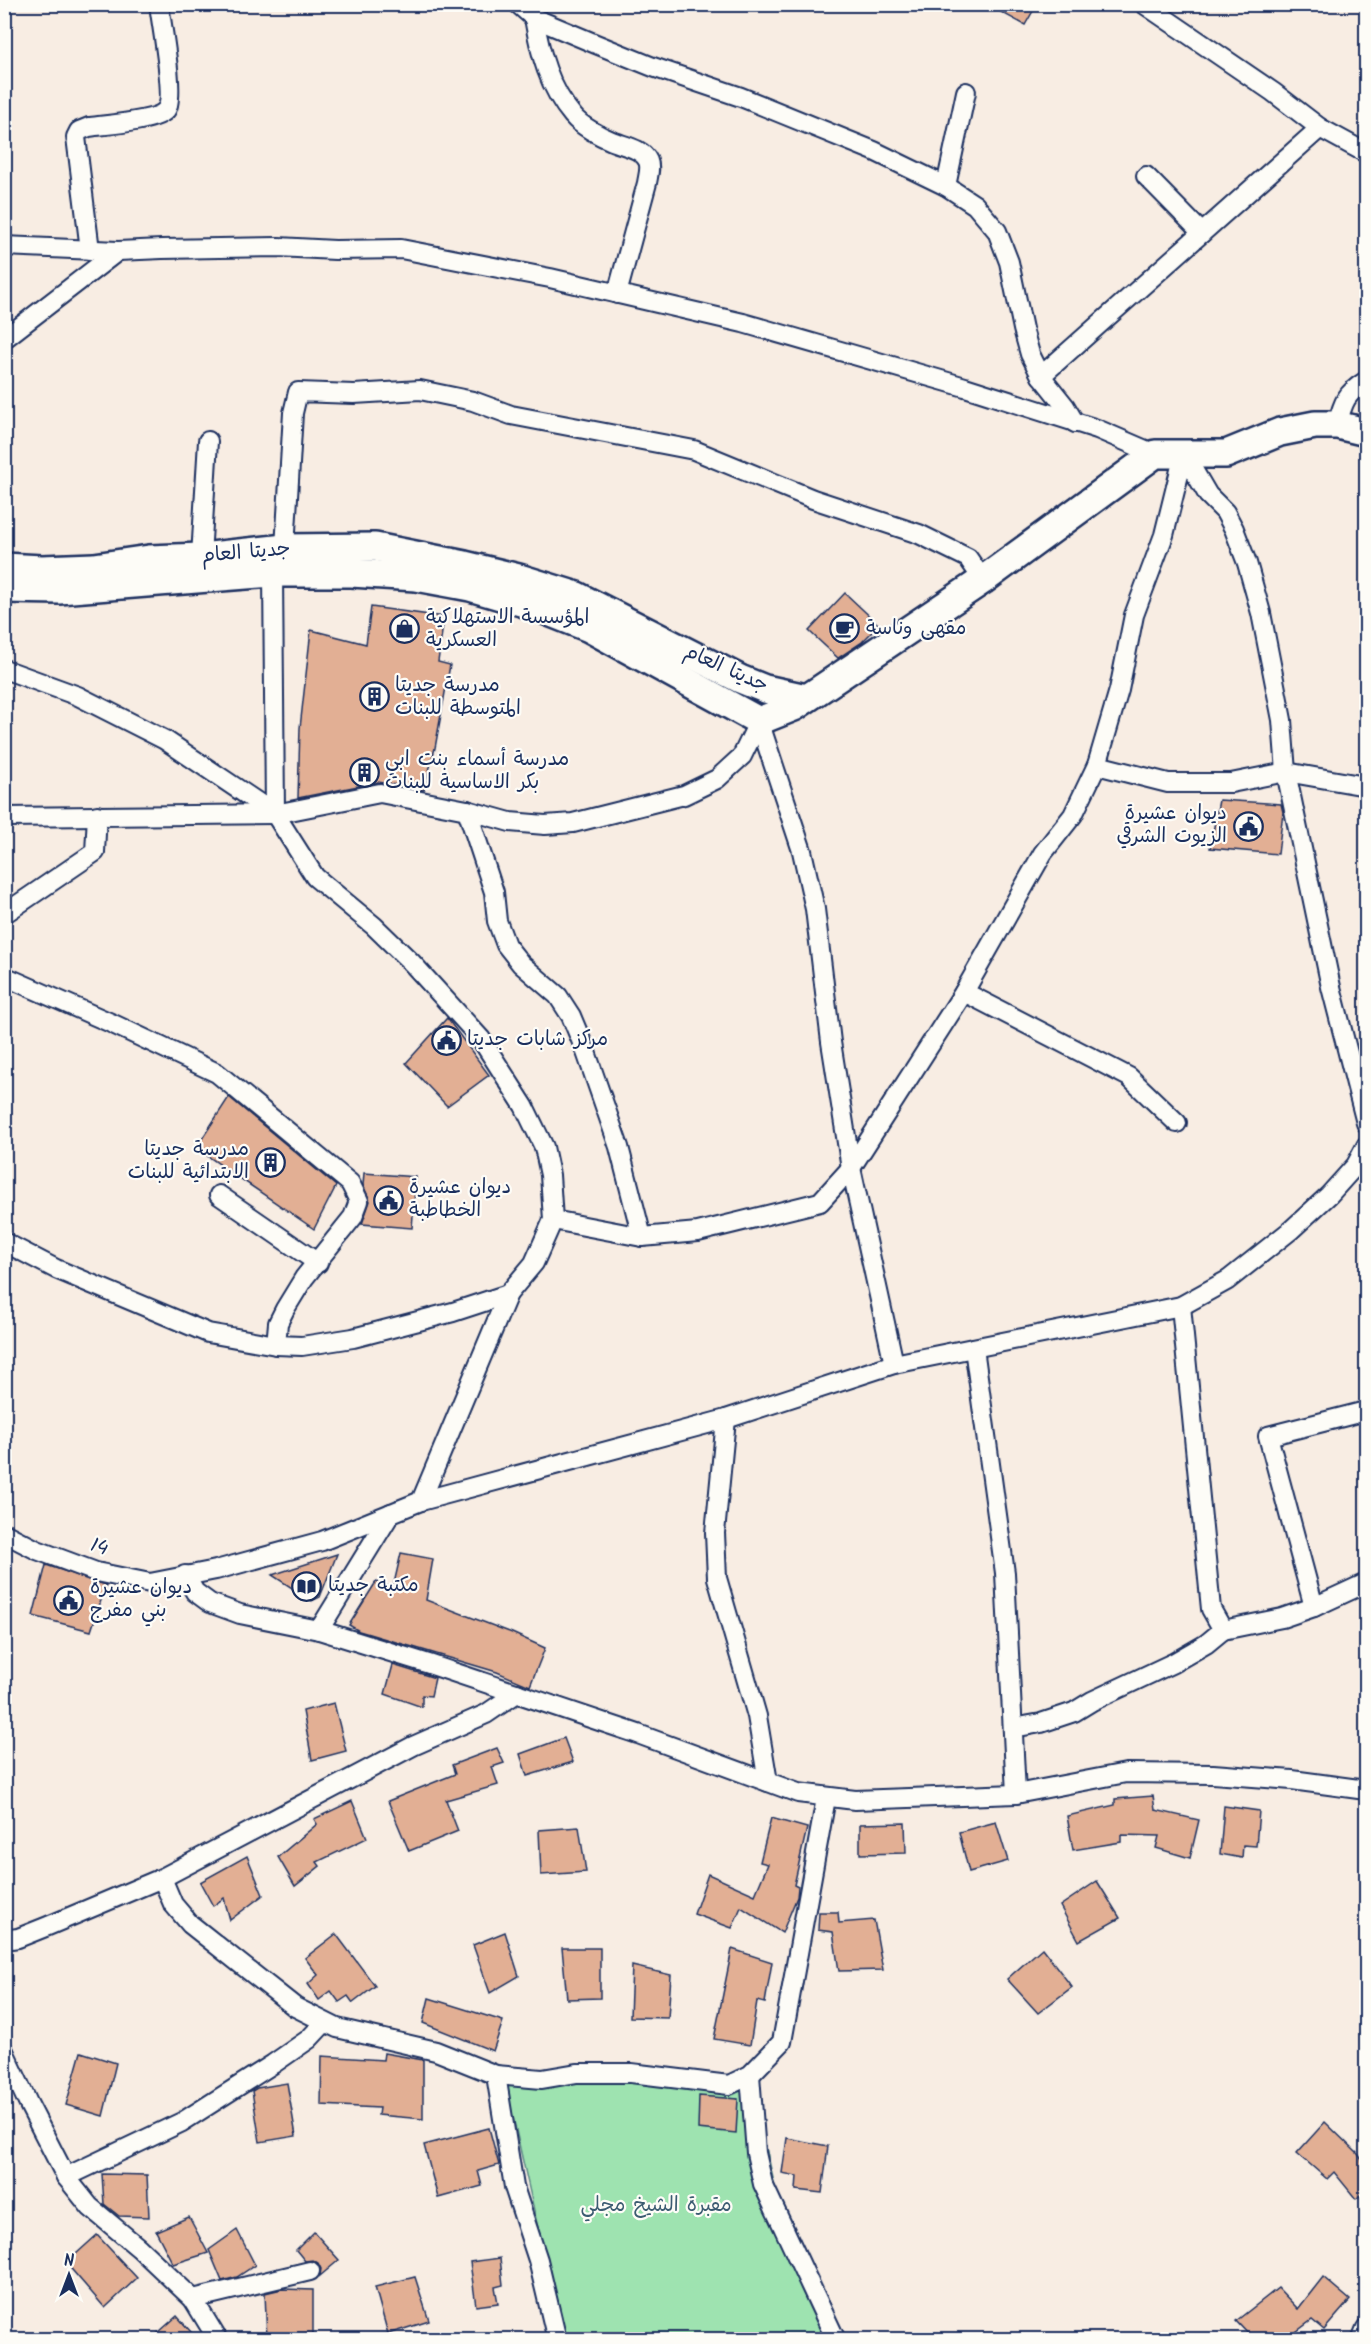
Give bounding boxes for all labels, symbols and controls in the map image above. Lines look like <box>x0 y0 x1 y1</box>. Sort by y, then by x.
street label: جديتا العام <box>200 533 292 573</box>
place label: المؤسسة الاستهلاكية العسكرية <box>426 602 589 657</box>
shop icon: المؤسسة الاستهلاكية العسكرية <box>389 613 421 645</box>
cafe icon: مقهى وناسة <box>829 613 861 645</box>
place label: مقهى وناسة <box>866 613 966 645</box>
street label: جديتا العام <box>679 636 773 702</box>
place label: مدرسة جديتا المتوسطة للبنات <box>395 670 521 725</box>
building icon: مدرسة جديتا المتوسطة للبنات <box>358 681 390 713</box>
place label: مدرسة أسماء بنت ابي بكر الاساسية للبنات <box>385 744 569 799</box>
building icon: مدرسة أسماء بنت ابي بكر الاساسية للبنات <box>348 756 380 788</box>
place label: ديوان عشيرة الزيوت الشرقي <box>1116 798 1227 853</box>
public building icon: ديوان عشيرة الزيوت الشرقي <box>1232 810 1264 842</box>
public building icon: مركز شابات جديتا <box>430 1024 462 1056</box>
place label: مركز شابات جديتا <box>467 1024 608 1056</box>
place label: مدرسة جديتا الابتدائية للبنات <box>128 1134 249 1189</box>
building icon: مدرسة جديتا الابتدائية للبنات <box>254 1146 286 1178</box>
place label: ديوان عشيرة الخطاطبة <box>409 1172 511 1227</box>
public building icon: ديوان عشيرة الخطاطبة <box>372 1184 404 1216</box>
street label: 14 <box>86 1530 112 1566</box>
library icon: مكتبة جديتا <box>291 1570 323 1602</box>
place label: مكتبة جديتا <box>328 1570 419 1602</box>
place label: ديوان عشيرة بني مفرج <box>90 1572 192 1627</box>
public building icon: ديوان عشيرة بني مفرج <box>53 1584 85 1616</box>
park label: مقبرة الشيخ مجلي <box>580 2190 732 2222</box>
north arrow <box>39 2245 99 2305</box>
text: N <box>64 2249 74 2274</box>

